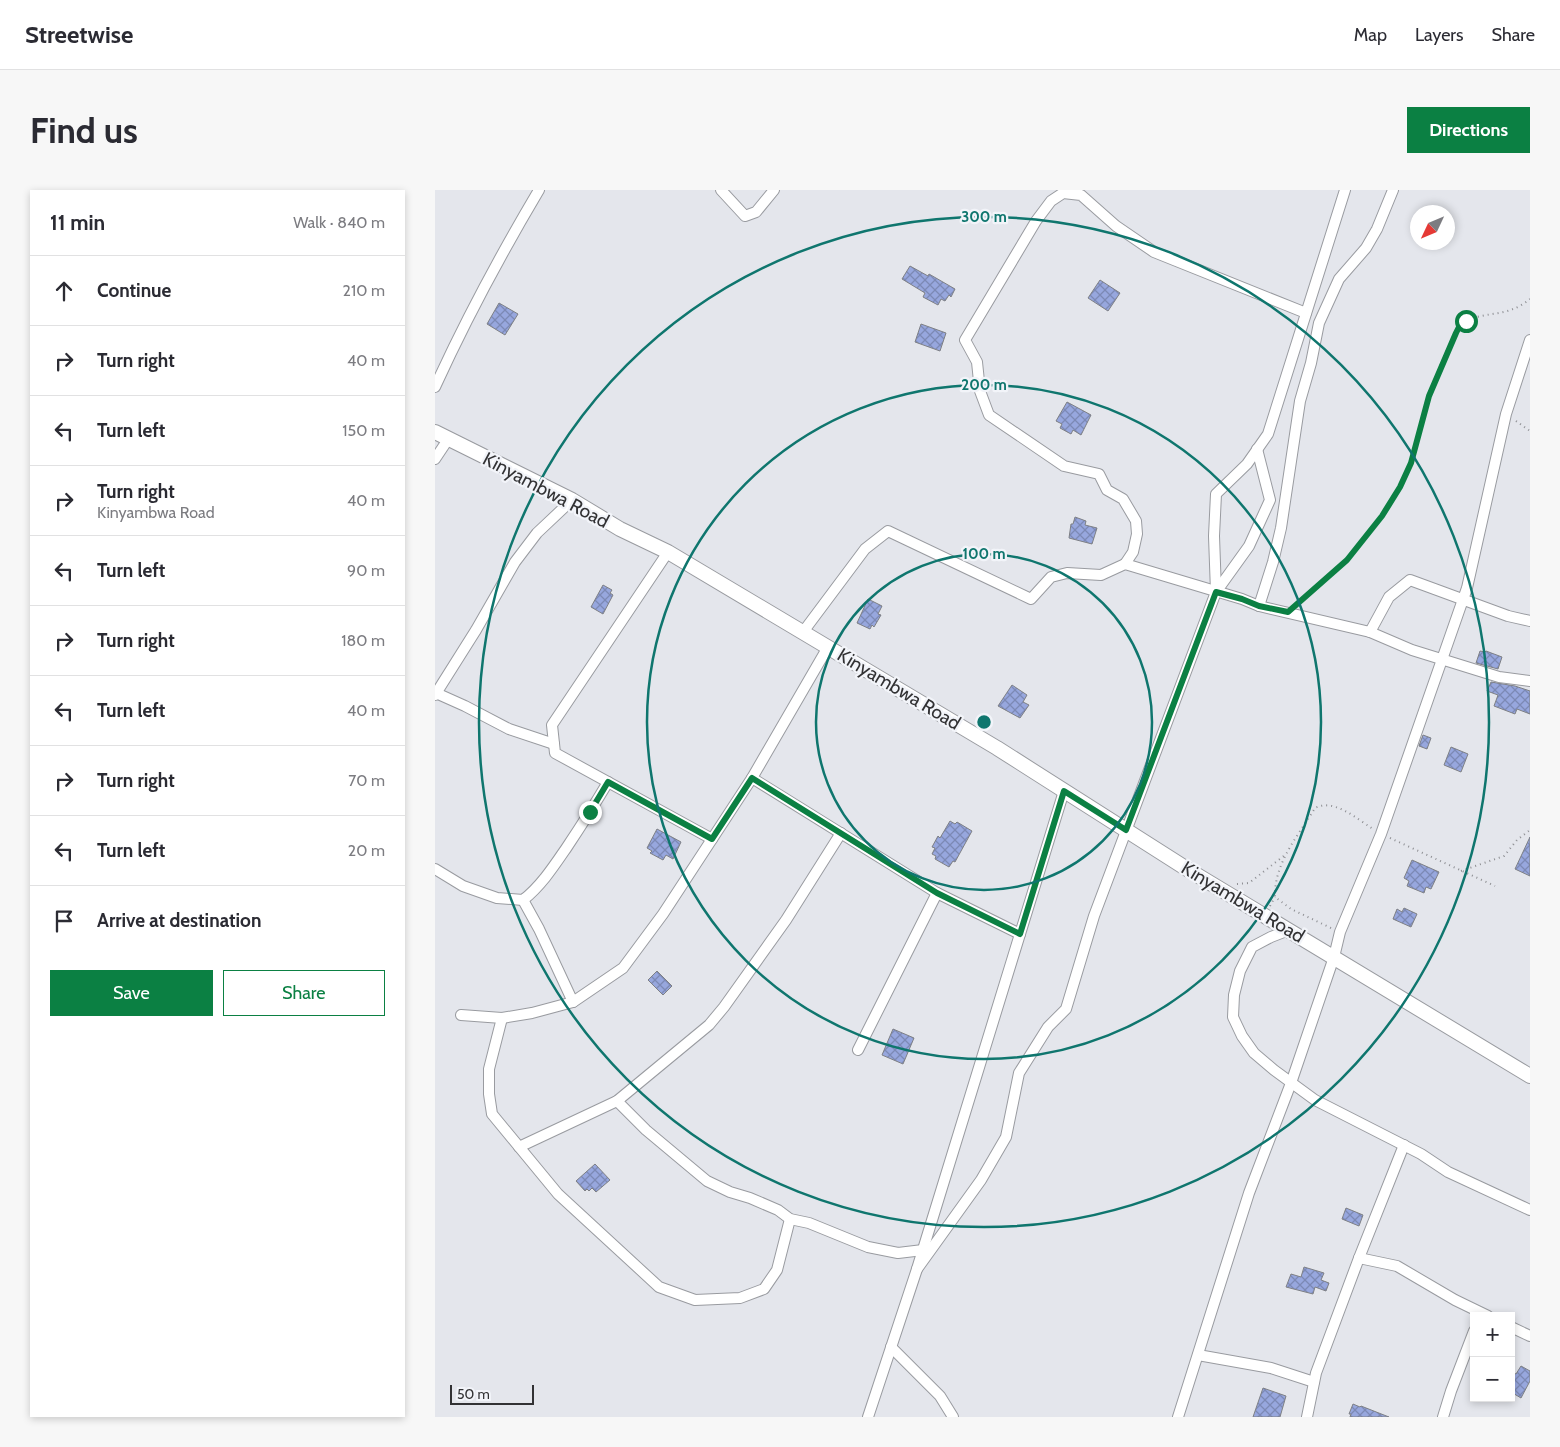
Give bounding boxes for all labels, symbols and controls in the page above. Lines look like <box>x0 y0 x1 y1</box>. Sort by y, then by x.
text: Streetwise <box>25 20 133 49</box>
text: Map <box>1354 24 1387 46</box>
text: Layers <box>1415 24 1464 46</box>
text: Share <box>1492 24 1535 46</box>
button: Directions <box>1407 107 1530 153</box>
text: Find us <box>30 109 138 152</box>
north arrow <box>1410 205 1455 250</box>
text: 300 m <box>961 208 1007 226</box>
text: 11 min <box>50 210 105 235</box>
text: Walk · 840 m <box>293 213 385 232</box>
icon: ahead <box>50 277 78 305</box>
text: Continue <box>97 279 171 302</box>
text: 210 m <box>343 281 385 300</box>
route start <box>1455 310 1478 333</box>
icon: right <box>50 347 78 375</box>
text: Turn right <box>97 349 175 372</box>
text: 40 m <box>347 351 385 370</box>
text: 200 m <box>961 376 1007 394</box>
icon: left <box>50 417 78 445</box>
text: Turn left <box>97 419 165 442</box>
text: 150 m <box>342 421 385 440</box>
street label: Kinyambwa Road <box>479 447 613 533</box>
text: Turn right <box>97 480 175 503</box>
icon: right <box>50 487 78 515</box>
text: 40 m <box>347 491 385 510</box>
text: Kinyambwa Road <box>97 503 215 522</box>
text: 100 m <box>962 545 1006 563</box>
icon: left <box>50 557 78 585</box>
text: Turn left <box>97 559 165 582</box>
text: 90 m <box>347 561 385 580</box>
icon: right <box>50 627 78 655</box>
text: Turn right <box>97 629 175 652</box>
text: 180 m <box>341 631 385 650</box>
street label: Kinyambwa Road <box>833 643 965 735</box>
icon: left <box>50 697 78 725</box>
text: Turn left <box>97 699 165 722</box>
text: 40 m <box>347 701 385 720</box>
centre of rings <box>975 713 993 731</box>
icon: right <box>50 767 78 795</box>
text: Turn right <box>97 769 175 792</box>
text: 70 m <box>348 771 385 790</box>
route end <box>579 801 602 824</box>
icon: left <box>50 837 78 865</box>
text: Turn left <box>97 839 165 862</box>
text: 20 m <box>348 841 385 860</box>
street label: Kinyambwa Road <box>1177 856 1309 948</box>
icon: arrive <box>50 907 78 935</box>
text: Arrive at destination <box>97 909 261 932</box>
button: Save <box>50 970 213 1016</box>
button: Share <box>223 970 385 1016</box>
map controls <box>1470 1312 1515 1402</box>
button: + <box>1470 1312 1515 1357</box>
button: − <box>1470 1357 1515 1402</box>
scale bar <box>450 1382 534 1405</box>
text: 50 m <box>457 1385 490 1403</box>

